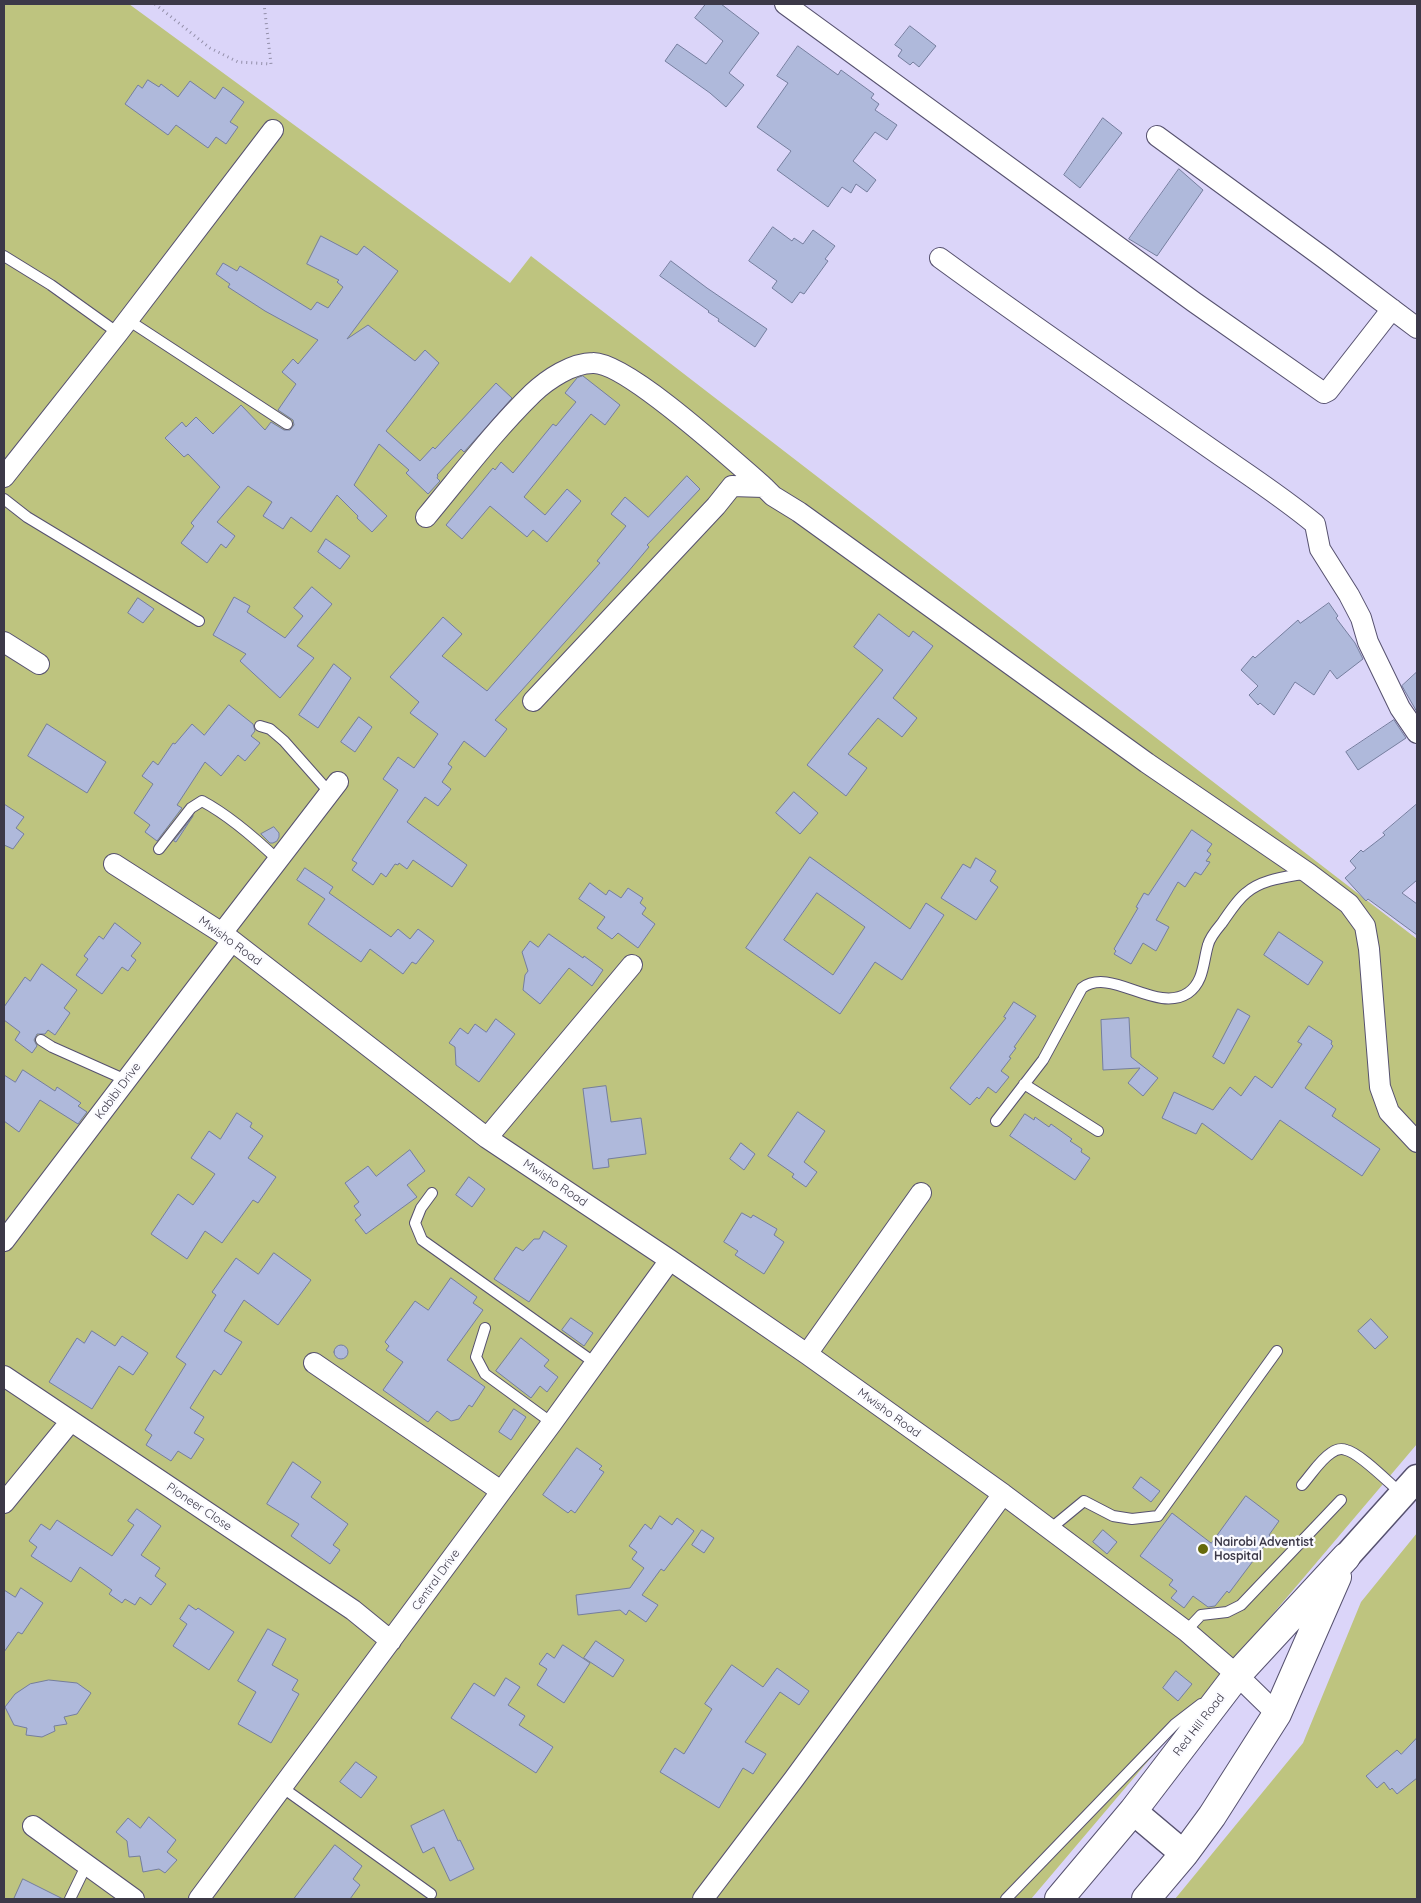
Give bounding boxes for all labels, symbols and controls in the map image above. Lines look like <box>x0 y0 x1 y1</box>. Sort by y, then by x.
street label: Mwisho Road <box>196 913 264 969</box>
street label: Kabibi Drive <box>92 1060 144 1122</box>
street label: Mwisho Road <box>520 1156 590 1210</box>
street label: Mwisho Road <box>855 1385 923 1441</box>
street label: Pioneer Close <box>164 1480 234 1534</box>
place label: Nairobi Adventist Hospital <box>1214 1535 1314 1563</box>
marker: Nairobi Adventist Hospital <box>1196 1542 1210 1556</box>
street label: Central Drive <box>409 1547 463 1613</box>
street label: Red Hill Road <box>1170 1691 1228 1759</box>

